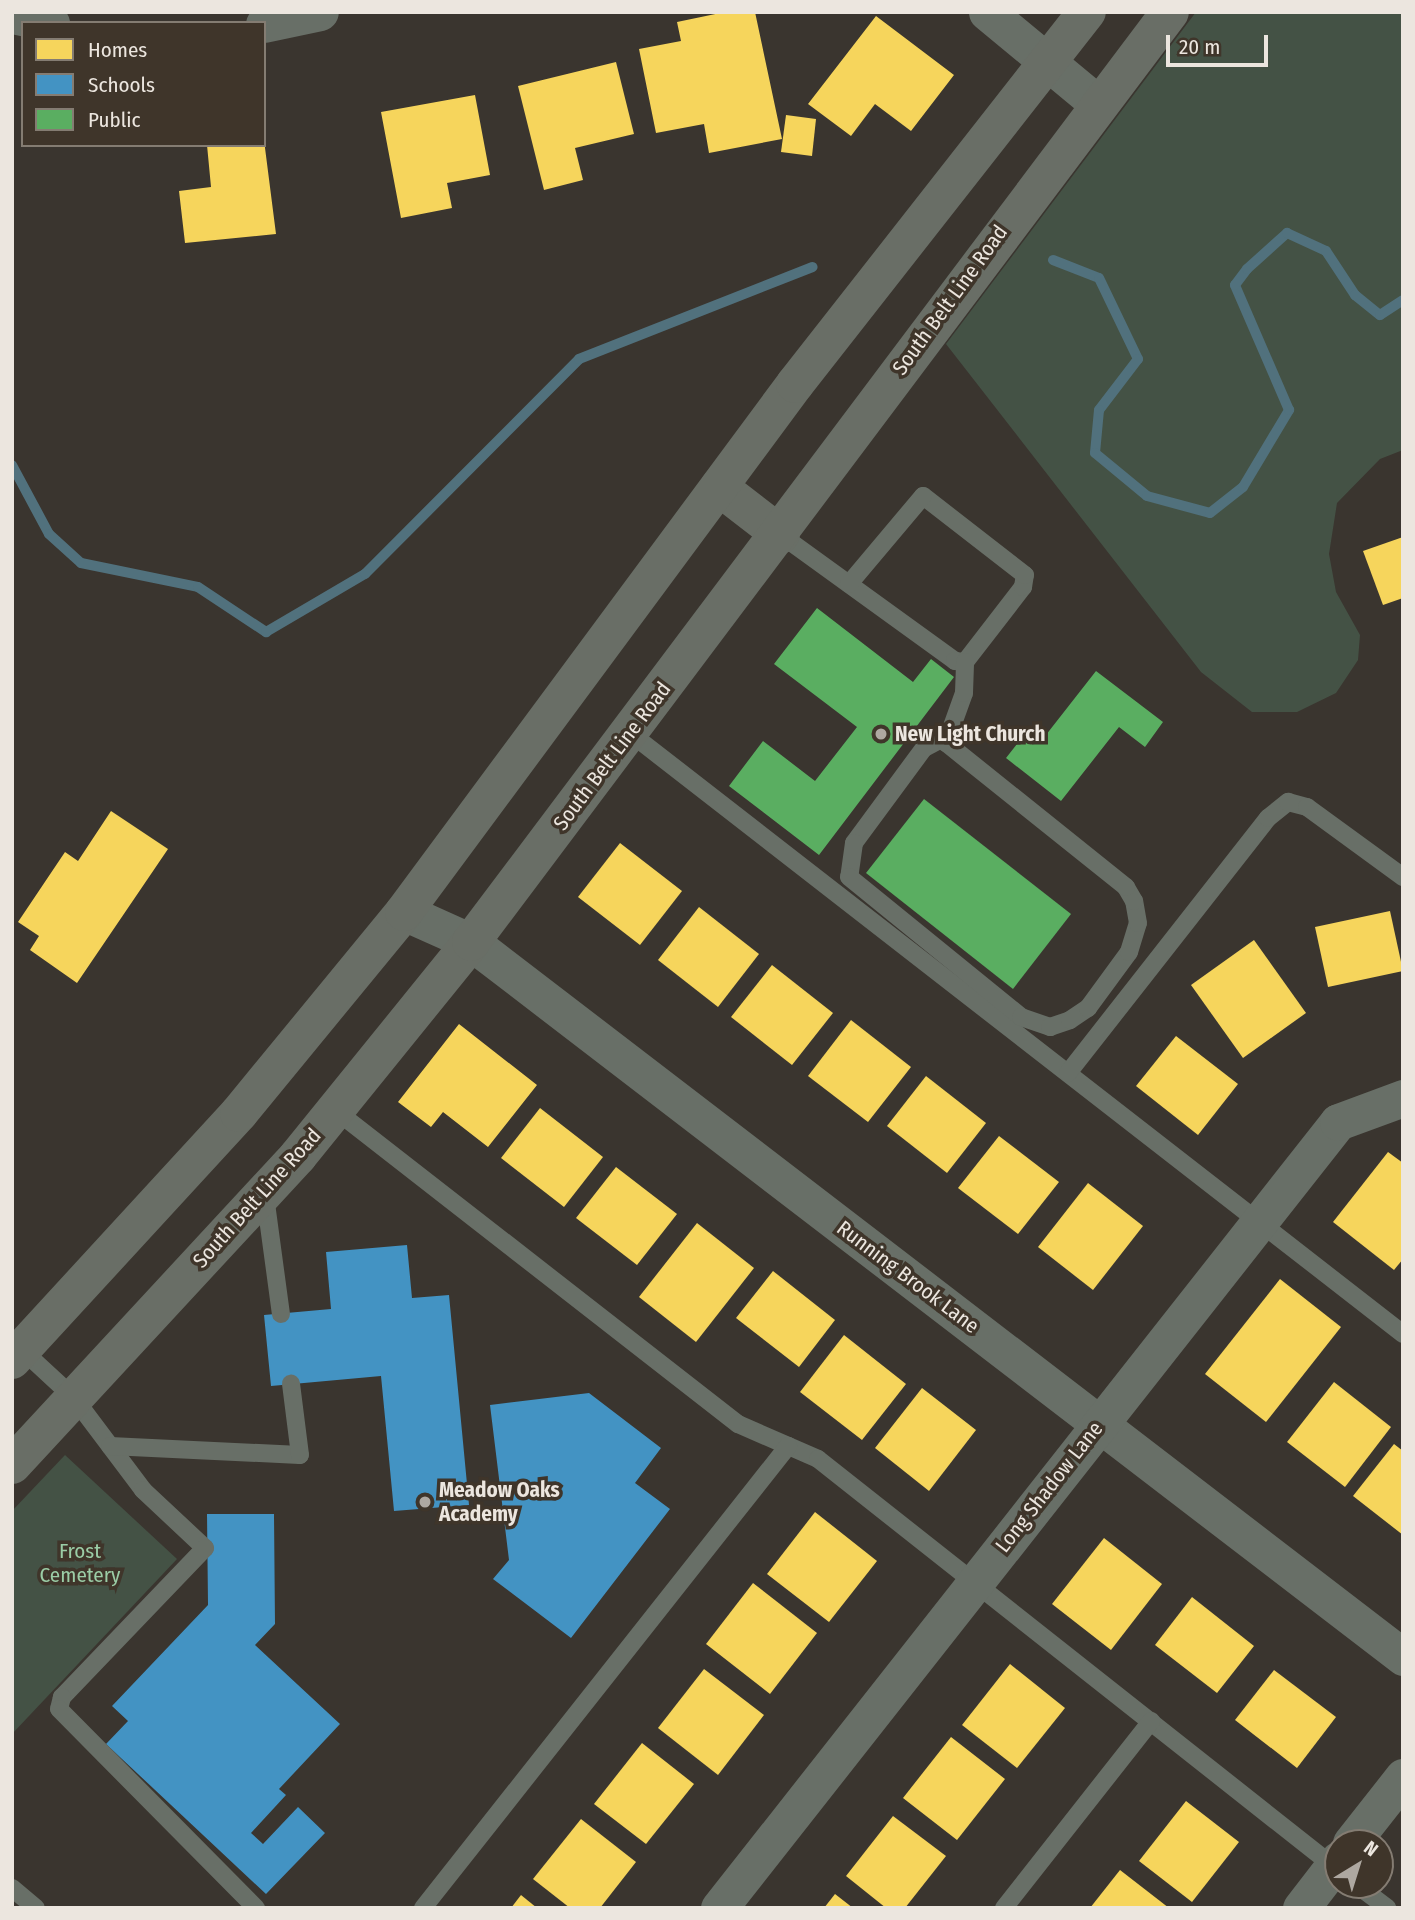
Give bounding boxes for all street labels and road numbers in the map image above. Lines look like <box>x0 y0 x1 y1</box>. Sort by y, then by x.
street label: South Belt Line Road <box>887 220 1013 380</box>
street label: South Belt Line Road <box>548 677 676 835</box>
street label: South Belt Line Road <box>188 1123 326 1273</box>
street label: Running Brook Lane <box>832 1215 984 1339</box>
street label: Long Shadow Lane <box>990 1416 1108 1558</box>

